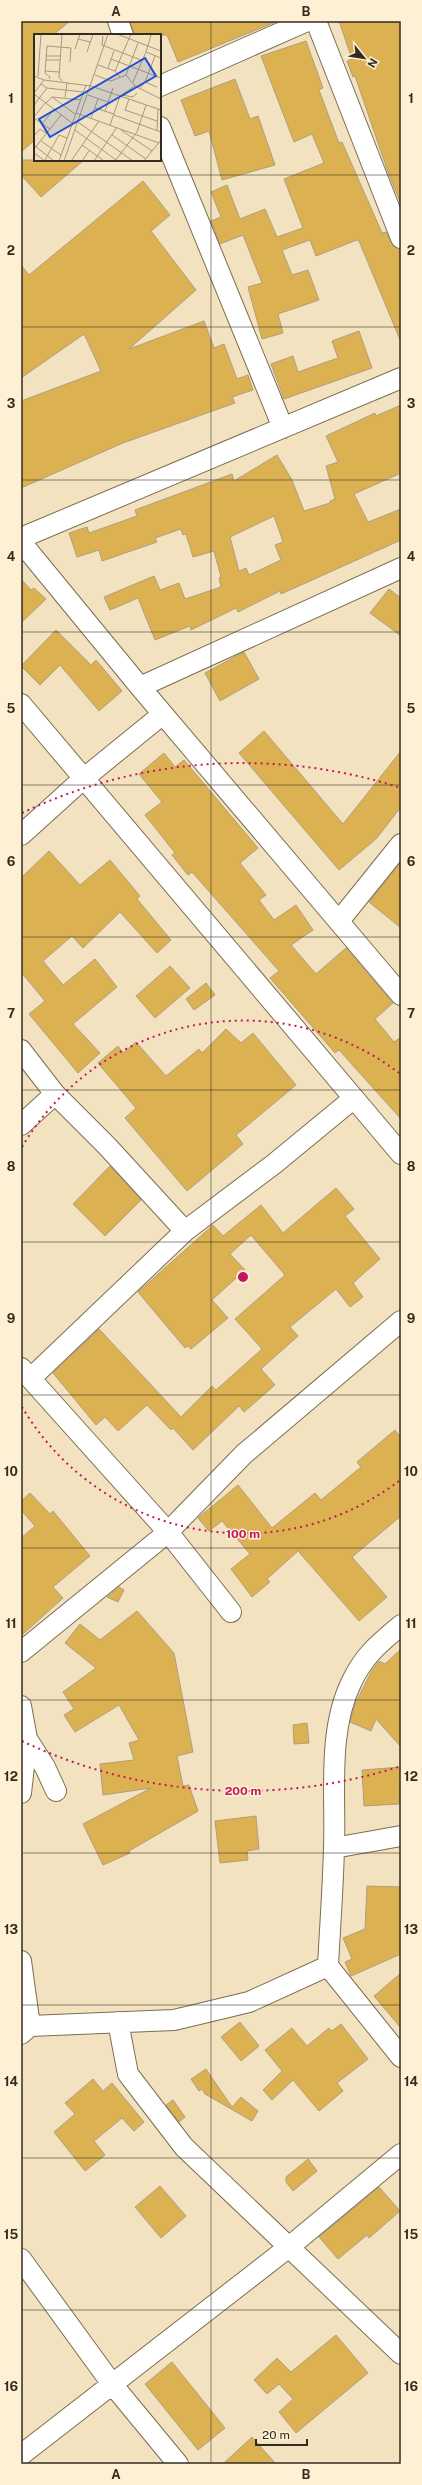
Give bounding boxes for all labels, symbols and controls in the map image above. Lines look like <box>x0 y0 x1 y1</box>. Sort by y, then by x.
text: A <box>111 4 121 19</box>
text: B <box>302 4 311 19</box>
inset map <box>34 34 161 161</box>
north arrow <box>344 38 384 78</box>
text: N <box>365 56 380 70</box>
text: 1 <box>8 91 14 106</box>
text: 1 <box>408 91 414 106</box>
text: 2 <box>7 243 15 258</box>
text: 2 <box>407 243 415 258</box>
text: 3 <box>7 396 16 411</box>
text: 3 <box>407 396 416 411</box>
text: 4 <box>7 549 16 564</box>
text: 4 <box>407 549 416 564</box>
text: 5 <box>7 701 16 716</box>
text: 5 <box>407 701 416 716</box>
text: 6 <box>7 854 16 869</box>
text: 6 <box>407 854 416 869</box>
text: 7 <box>7 1006 15 1021</box>
text: 7 <box>407 1006 415 1021</box>
text: 8 <box>7 1159 16 1174</box>
text: 8 <box>407 1159 416 1174</box>
centre of rings <box>236 1270 250 1284</box>
text: 9 <box>7 1311 15 1326</box>
text: 9 <box>407 1311 415 1326</box>
text: 10 <box>4 1464 18 1479</box>
text: 10 <box>404 1464 418 1479</box>
text: 100 m <box>226 1527 260 1541</box>
text: 11 <box>5 1616 17 1631</box>
text: 11 <box>405 1616 417 1631</box>
text: 12 <box>4 1769 18 1784</box>
text: 12 <box>404 1769 418 1784</box>
text: 200 m <box>225 1784 261 1798</box>
text: 13 <box>4 1922 18 1937</box>
text: 13 <box>404 1922 418 1937</box>
text: 14 <box>4 2074 19 2089</box>
text: 14 <box>404 2074 419 2089</box>
text: 15 <box>4 2227 18 2242</box>
text: 15 <box>404 2227 418 2242</box>
text: 16 <box>4 2379 18 2394</box>
text: 16 <box>404 2379 418 2394</box>
scale bar <box>256 2421 307 2447</box>
text: 20 m <box>262 2428 290 2442</box>
text: A <box>111 2467 121 2482</box>
text: B <box>302 2467 311 2482</box>

